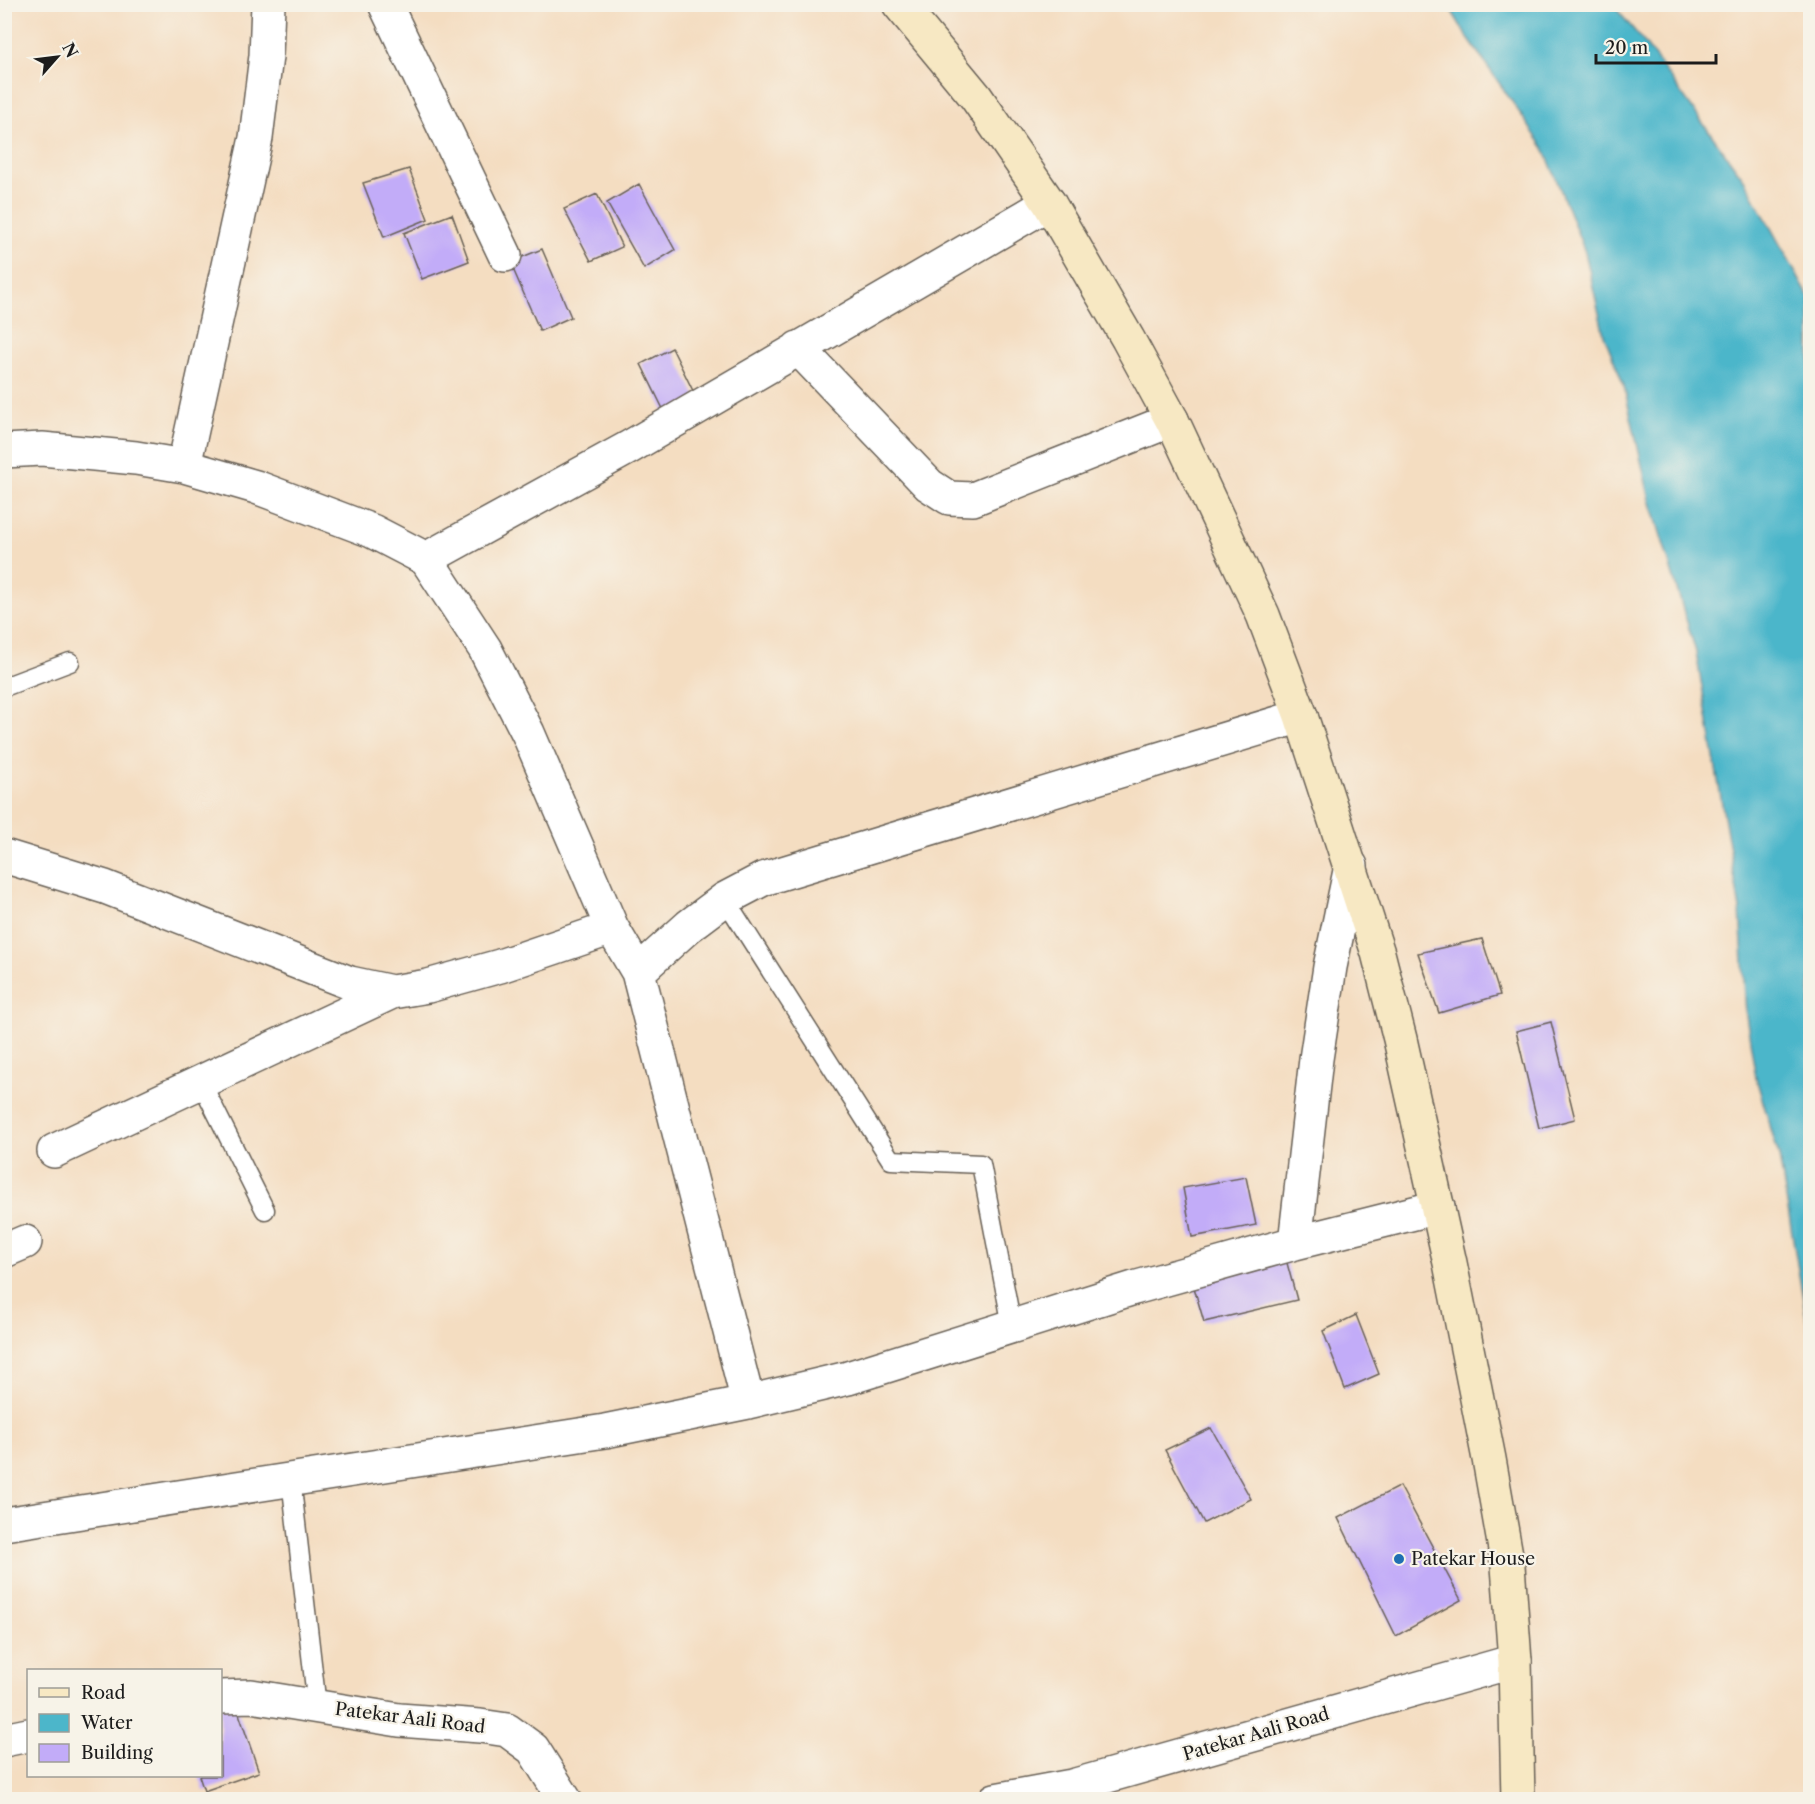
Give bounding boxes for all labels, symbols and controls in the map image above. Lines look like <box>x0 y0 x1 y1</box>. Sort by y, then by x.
north arrow <box>27 27 87 87</box>
scale bar <box>1596 27 1716 65</box>
text: 20 m <box>1605 37 1649 59</box>
text: N <box>58 39 82 61</box>
place label: Patekar House <box>1411 1548 1535 1570</box>
marker: Patekar House <box>1392 1552 1406 1566</box>
legend <box>27 1669 222 1777</box>
text: Road <box>81 1682 126 1704</box>
street label: Patekar Aali Road <box>334 1698 486 1738</box>
street label: Patekar Aali Road <box>1180 1703 1332 1765</box>
text: Water <box>80 1712 133 1734</box>
text: Building <box>81 1742 153 1764</box>

